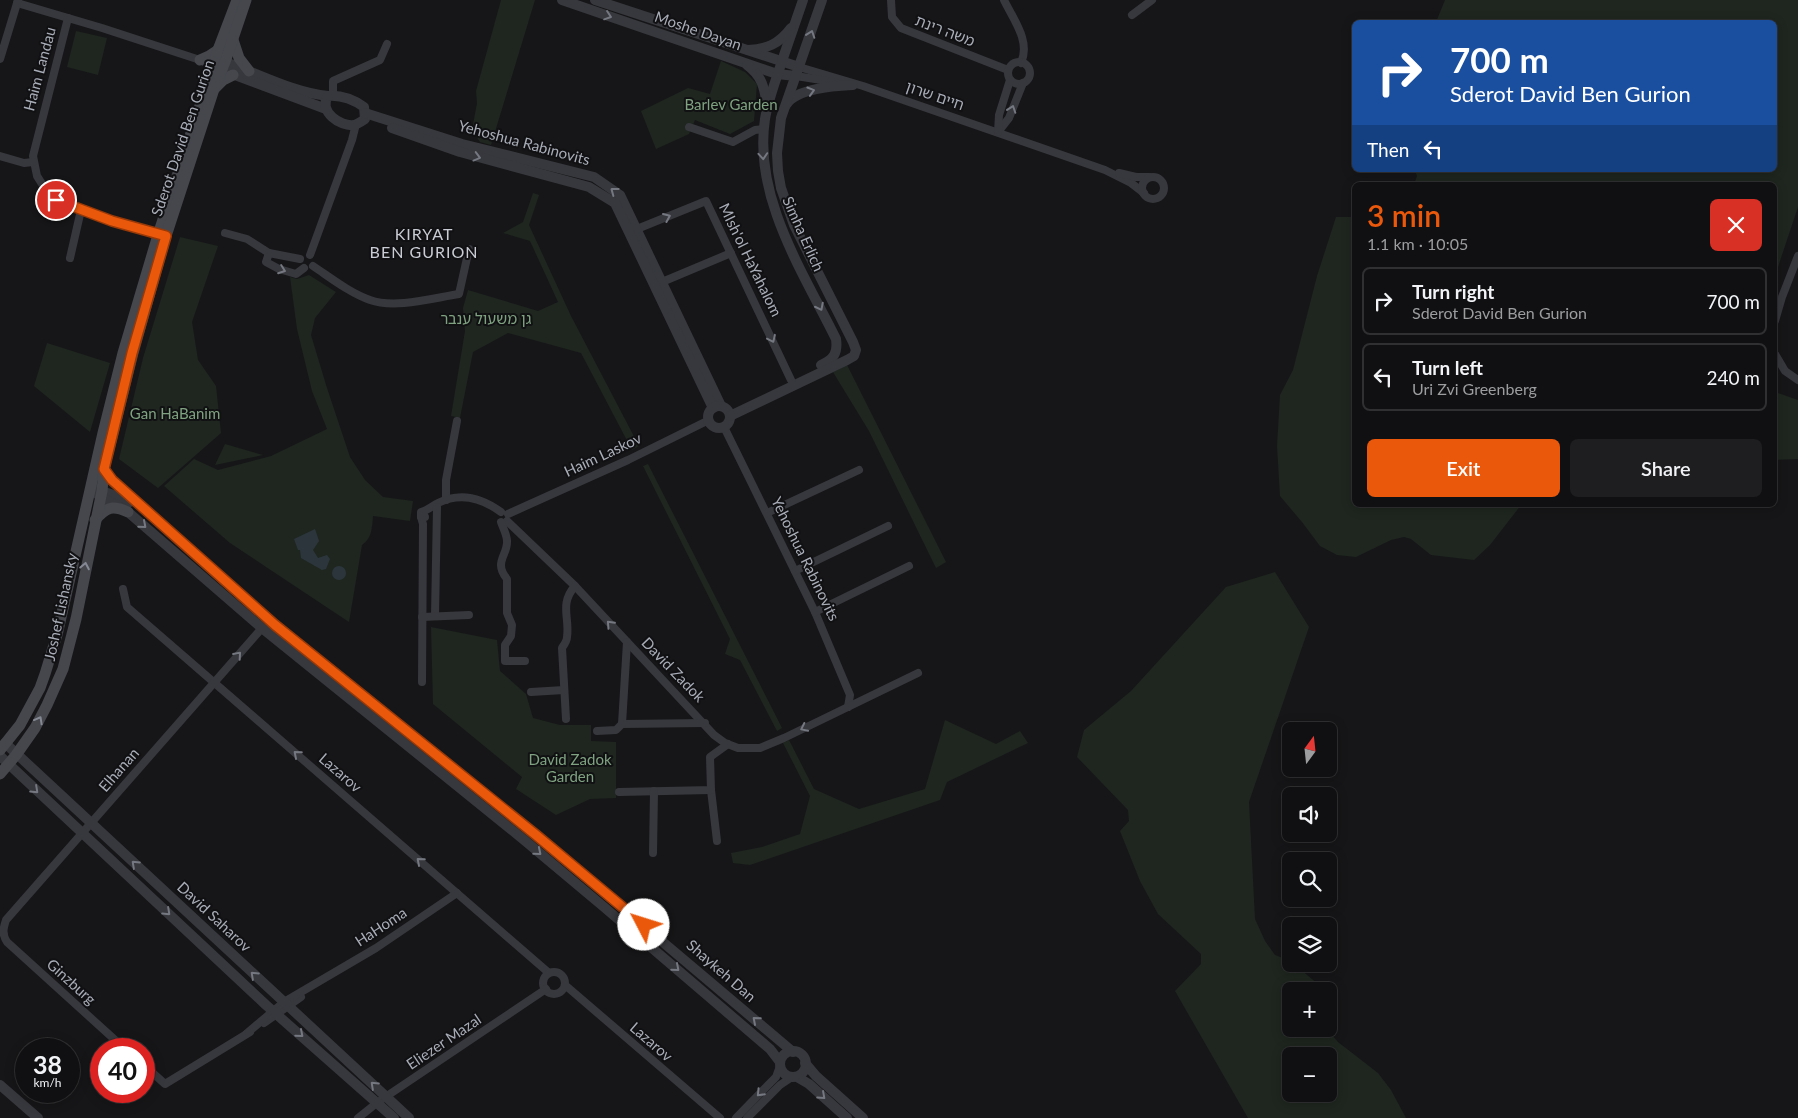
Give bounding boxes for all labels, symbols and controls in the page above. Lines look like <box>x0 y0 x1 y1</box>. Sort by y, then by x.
street label: Moshe Dayan <box>652 7 744 53</box>
one-way arrow <box>603 10 612 20</box>
street label: משה רינת <box>913 10 978 50</box>
street label: Haim Landau <box>19 25 59 113</box>
one-way arrow <box>805 30 815 38</box>
text: 700 m <box>1450 38 1549 80</box>
icon: right <box>1367 40 1432 105</box>
street label: Sderot David Ben Gurion <box>147 57 217 218</box>
street label: חיים שרון <box>904 77 967 113</box>
text: Sderot David Ben Gurion <box>1450 80 1691 107</box>
one-way arrow <box>806 87 815 97</box>
park label: Barlev Garden <box>684 95 778 113</box>
one-way arrow <box>1006 105 1016 113</box>
street label: Yehoshua Rabinovits <box>456 116 592 168</box>
icon: left <box>1419 135 1447 163</box>
text: Then <box>1367 138 1409 161</box>
one-way arrow <box>473 151 482 162</box>
one-way arrow <box>758 152 769 160</box>
pin <box>35 179 77 221</box>
icon: arrive <box>42 186 70 214</box>
one-way arrow <box>610 188 620 197</box>
street label: Simha Erlich <box>779 193 828 274</box>
text: 3 min <box>1367 197 1441 233</box>
button: close <box>1710 199 1762 251</box>
street label: MIsh'ol HaYahalom <box>716 200 786 319</box>
one-way arrow <box>662 212 671 223</box>
district label: KIRYAT BEN GURION <box>370 224 478 261</box>
text: 1.1 km · 10:05 <box>1367 234 1468 253</box>
one-way arrow <box>277 264 286 274</box>
text: Turn right <box>1412 280 1494 303</box>
icon: right <box>1369 287 1397 315</box>
text: 700 m <box>1706 290 1760 313</box>
one-way arrow <box>814 302 824 311</box>
text: Sderot David Ben Gurion <box>1412 303 1587 322</box>
park label: גן משעול ענבר <box>441 309 532 327</box>
one-way arrow <box>766 334 777 343</box>
text: Turn left <box>1412 356 1483 379</box>
icon: left <box>1369 363 1397 391</box>
text: 240 m <box>1706 366 1760 389</box>
text: Uri Zvi Greenberg <box>1412 379 1537 398</box>
park label: Gan HaBanim <box>130 404 220 422</box>
street label: Haim Laskov <box>561 428 644 480</box>
button: Exit <box>1367 439 1560 497</box>
button: Share <box>1570 439 1762 497</box>
street label: Yehoshua Rabinovits <box>768 494 844 623</box>
one-way arrow <box>138 519 147 528</box>
street label: Joshef Lishansky <box>40 551 80 662</box>
one-way arrow <box>80 561 90 570</box>
one-way arrow <box>607 621 616 630</box>
street label: David Zadok <box>638 633 709 706</box>
one-way arrow <box>232 652 241 661</box>
one-way arrow <box>33 716 43 725</box>
one-way arrow <box>801 721 810 731</box>
north arrow <box>1282 722 1338 778</box>
map controls <box>1282 722 1337 1102</box>
street label: Elhanan <box>94 744 142 795</box>
street label: Lazarov <box>316 749 366 796</box>
park label: David Zadok Garden <box>528 750 612 785</box>
one-way arrow <box>294 751 303 760</box>
one-way arrow <box>30 784 39 793</box>
button: sound <box>1282 787 1337 842</box>
one-way arrow <box>532 846 541 854</box>
button: search <box>1282 852 1337 907</box>
one-way arrow <box>417 858 426 867</box>
one-way arrow <box>132 861 141 870</box>
street label: David Saharov <box>174 877 256 955</box>
position arrow <box>617 898 669 950</box>
street label: HaHoma <box>351 903 410 950</box>
one-way arrow <box>162 907 171 916</box>
button: layers <box>1282 917 1337 972</box>
street label: Shaykeh Dan <box>683 935 760 1005</box>
street label: Ginzburg <box>44 955 100 1008</box>
one-way arrow <box>670 962 679 971</box>
one-way arrow <box>251 972 260 981</box>
button: + <box>1282 982 1337 1037</box>
street label: Eliezer Mazal <box>403 1010 484 1073</box>
one-way arrow <box>752 1017 761 1026</box>
street label: Lazarov <box>627 1018 677 1065</box>
one-way arrow <box>294 1028 303 1037</box>
speed limit sign: 40 <box>90 1038 155 1103</box>
button: − <box>1282 1047 1337 1102</box>
text: 38 <box>33 1049 62 1079</box>
text: km/h <box>33 1075 62 1090</box>
one-way arrow <box>370 1081 379 1090</box>
one-way arrow <box>757 1088 766 1097</box>
one-way arrow <box>817 1091 826 1100</box>

